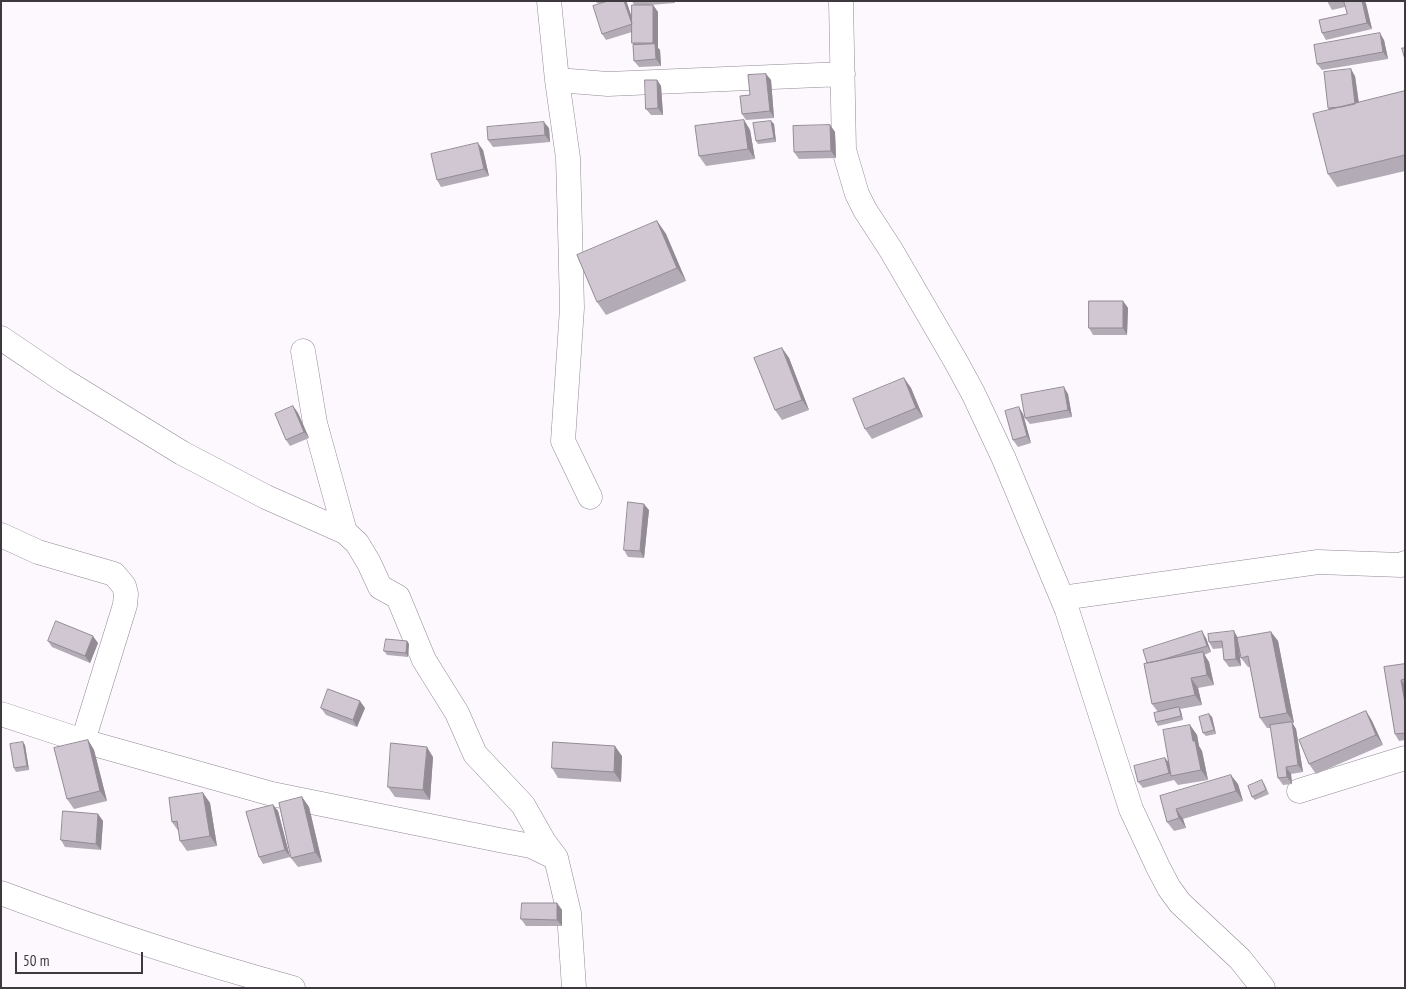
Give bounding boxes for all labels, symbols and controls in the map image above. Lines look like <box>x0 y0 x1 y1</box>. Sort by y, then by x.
scale bar <box>18 942 145 974</box>
text: 50 m <box>23 951 49 970</box>

